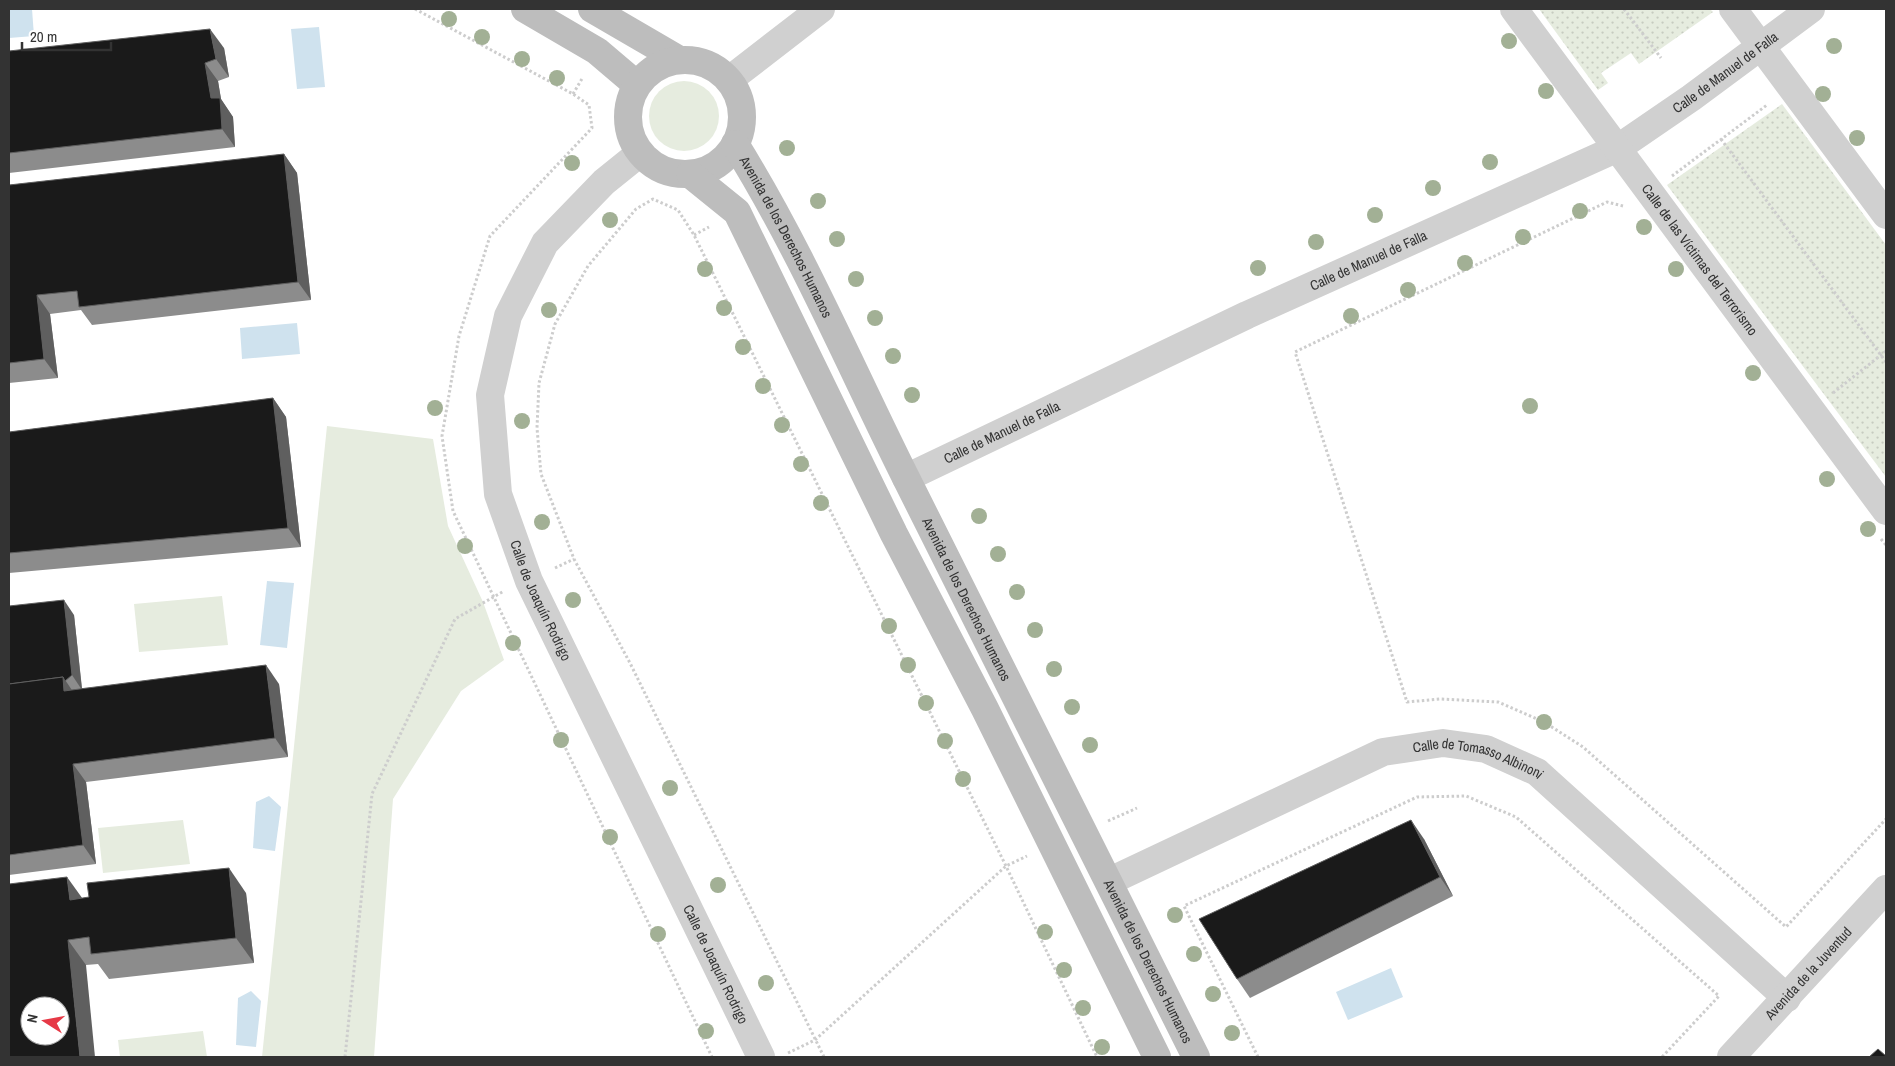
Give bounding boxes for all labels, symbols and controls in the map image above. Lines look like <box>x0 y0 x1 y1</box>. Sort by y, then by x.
scale bar <box>22 20 111 52</box>
text: 20 m <box>30 26 57 47</box>
street label: Calle de Manuel de Falla <box>1669 27 1782 117</box>
street label: Avenida de los Derechos Humanos <box>735 152 836 321</box>
street label: Calle de las Víctimas del Terrorismo <box>1638 180 1762 339</box>
street label: Calle de Manuel de Falla <box>1307 226 1430 295</box>
street label: Calle de Manuel de Falla <box>941 397 1063 468</box>
street label: Avenida de los Derechos Humanos <box>918 514 1015 684</box>
street label: Calle de Joaquín Rodrigo <box>506 538 575 664</box>
street label: Calle de Tomasso Albinoni <box>1411 734 1547 783</box>
street label: Avenida de los Derechos Humanos <box>1099 876 1197 1046</box>
street label: Calle de Joaquín Rodrigo <box>679 902 752 1027</box>
street label: Avenida de la Juventud <box>1760 923 1856 1024</box>
north arrow <box>20 996 70 1046</box>
text: N <box>23 1013 42 1024</box>

